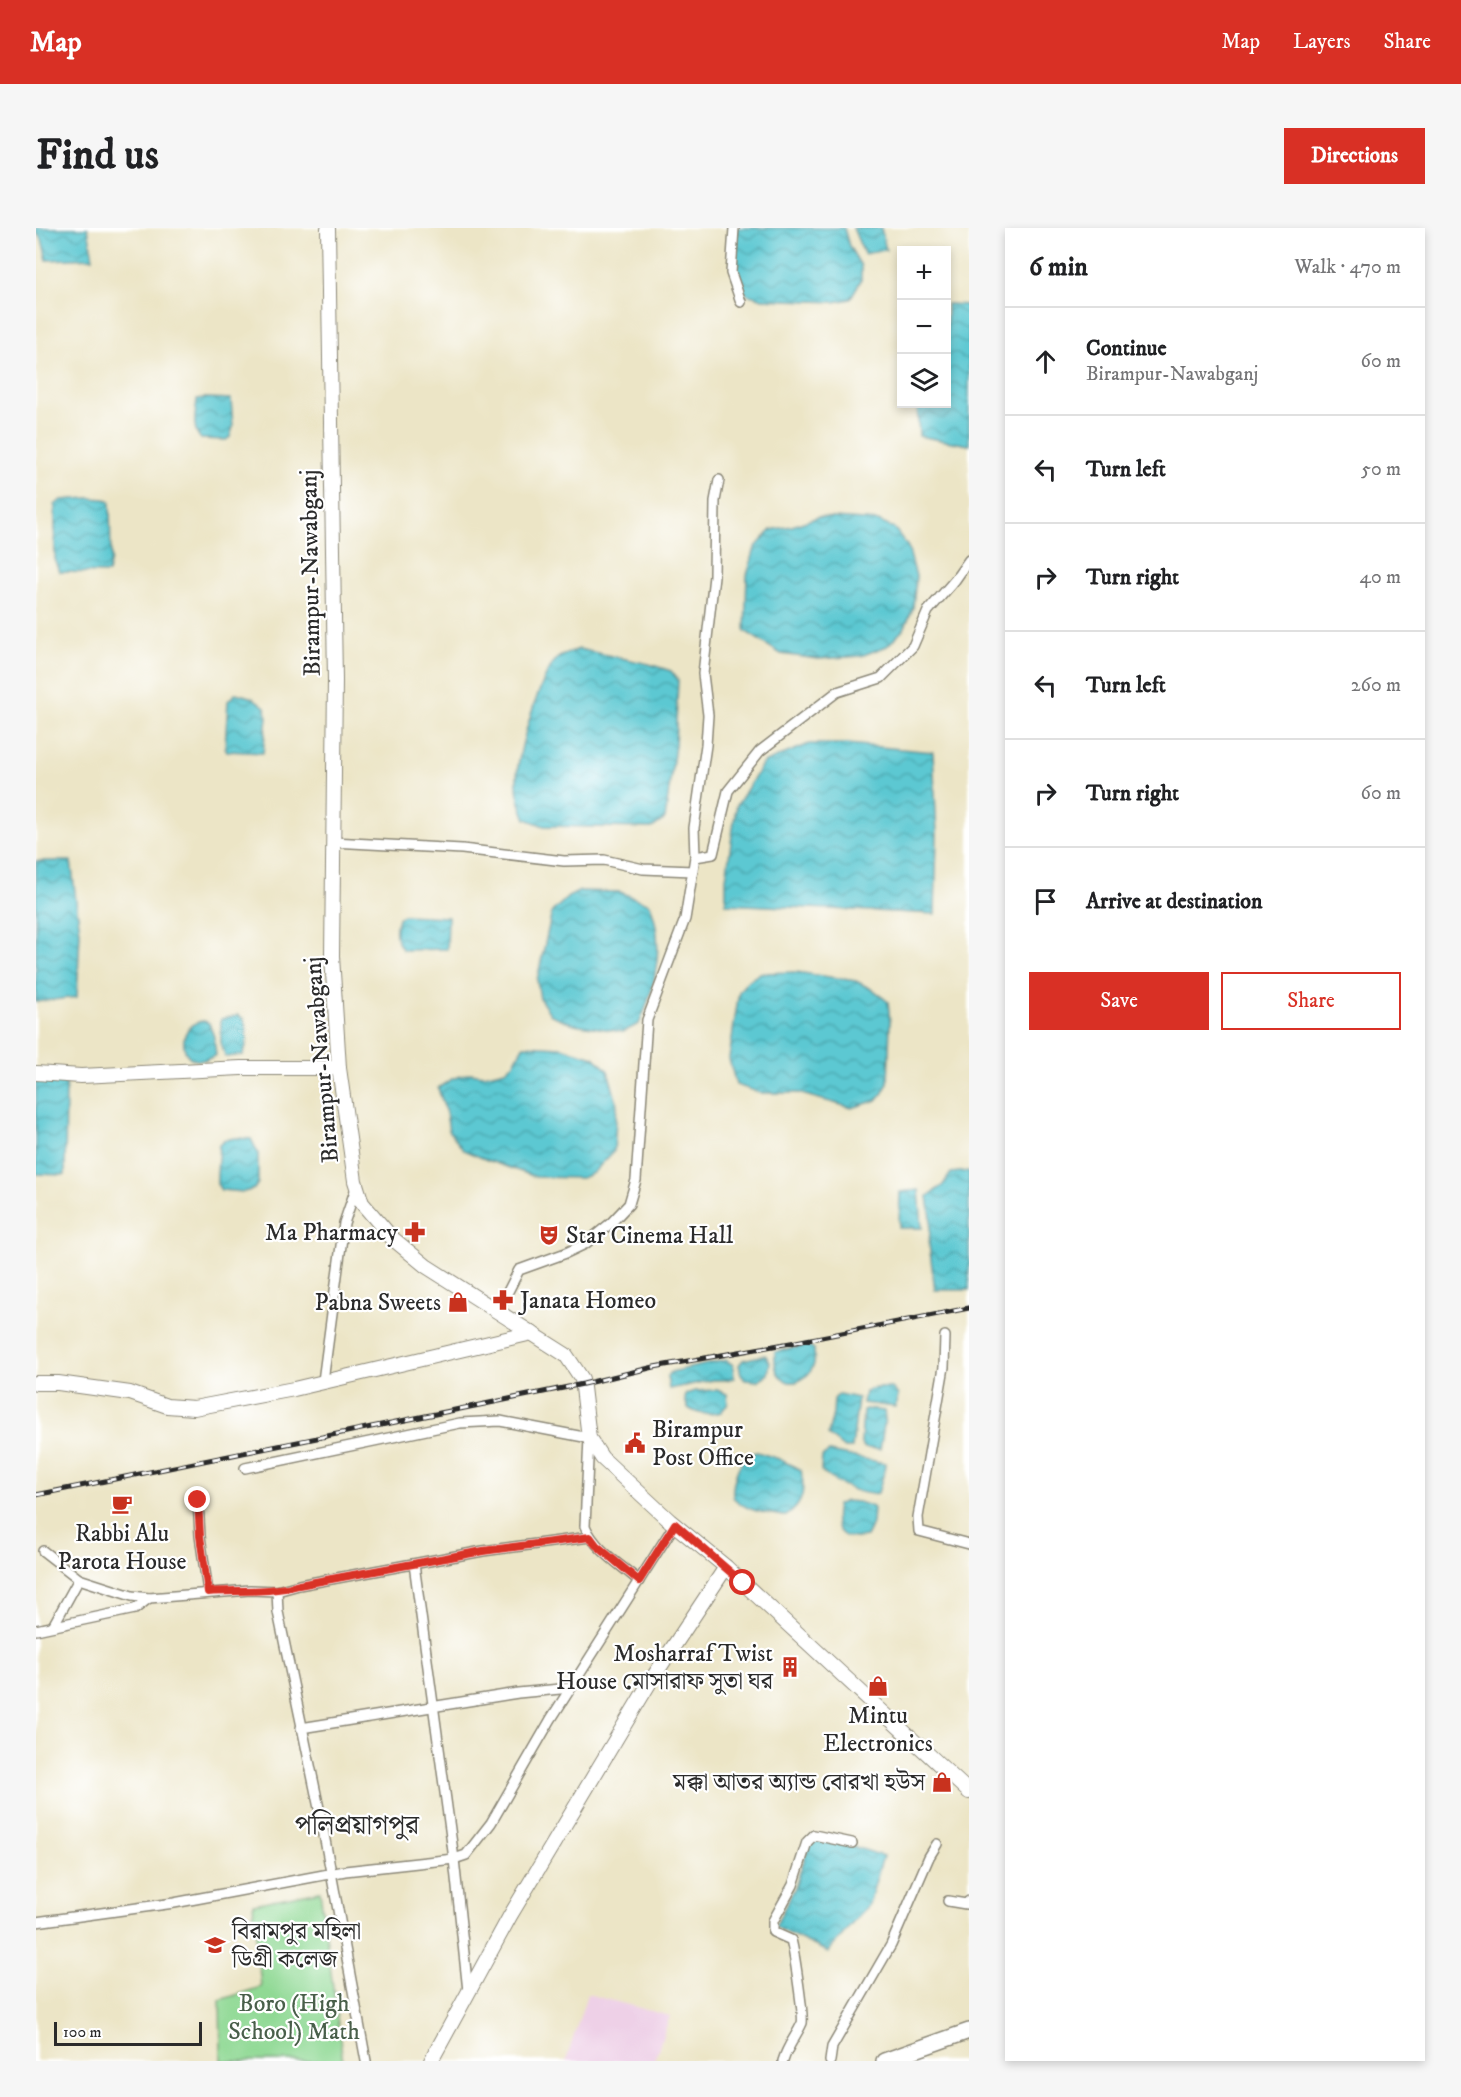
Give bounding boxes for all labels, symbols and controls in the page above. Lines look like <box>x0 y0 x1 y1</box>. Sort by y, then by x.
text: Map <box>30 25 82 60</box>
text: Map <box>1221 29 1260 55</box>
text: Layers <box>1293 29 1351 55</box>
text: Share <box>1384 29 1431 55</box>
button: Directions <box>1284 128 1425 184</box>
text: Find us <box>36 130 159 182</box>
map controls <box>897 246 951 408</box>
button: + <box>897 246 951 300</box>
text: 6 min <box>1029 251 1088 284</box>
text: Walk · 470 m <box>1295 255 1401 280</box>
button: − <box>897 300 951 354</box>
text: Continue <box>1086 335 1167 362</box>
icon: ahead <box>1029 345 1062 378</box>
text: 60 m <box>1361 349 1401 374</box>
button: layers <box>897 354 951 408</box>
text: Birampur-Nawabganj <box>1086 362 1258 387</box>
icon: left <box>1029 453 1062 486</box>
text: Turn left <box>1086 456 1166 483</box>
text: 50 m <box>1361 457 1401 482</box>
street label: Birampur-Nawabganj <box>294 469 328 677</box>
icon: right <box>1029 561 1062 594</box>
text: Turn right <box>1086 564 1179 591</box>
text: 40 m <box>1359 565 1401 590</box>
icon: left <box>1029 669 1062 702</box>
text: Turn left <box>1086 672 1166 699</box>
text: 260 m <box>1351 673 1401 698</box>
icon: right <box>1029 777 1062 810</box>
text: Turn right <box>1086 780 1179 807</box>
text: 60 m <box>1361 781 1401 806</box>
icon: arrive <box>1029 885 1062 918</box>
text: Arrive at destination <box>1086 888 1263 915</box>
street label: Birampur-Nawabganj <box>298 956 346 1164</box>
button: Save <box>1029 972 1209 1030</box>
button: Share <box>1221 972 1401 1030</box>
place label: Ma Pharmacy <box>265 1218 399 1248</box>
pharmacy icon: Ma Pharmacy <box>403 1220 427 1244</box>
place label: Star Cinema Hall <box>566 1221 734 1251</box>
theatre icon: Star Cinema Hall <box>537 1223 561 1247</box>
place label: Janata Homeo <box>518 1286 656 1316</box>
place label: Pabna Sweets <box>315 1288 441 1318</box>
pharmacy icon: Janata Homeo <box>491 1288 515 1312</box>
shop icon: Pabna Sweets <box>446 1290 470 1314</box>
place label: Birampur Post Office <box>652 1415 754 1473</box>
public building icon: Birampur Post Office <box>623 1431 647 1455</box>
route end <box>184 1486 210 1512</box>
cafe icon: Rabbi Alu Parota House <box>110 1492 134 1516</box>
place label: Rabbi Alu Parota House <box>58 1519 186 1577</box>
route start <box>729 1569 755 1595</box>
place label: Mosharraf Twist House মোসারাফ সুতা ঘর <box>556 1639 774 1697</box>
building icon: Mosharraf Twist House মোসারাফ সুতা ঘর <box>778 1655 802 1679</box>
shop icon: Mintu Electronics <box>866 1674 890 1698</box>
place label: Mintu Electronics <box>823 1701 933 1759</box>
place label: মক্কা আতর অ্যান্ড বোরখা হউস <box>672 1767 926 1798</box>
shop icon: মক্কা আতর অ্যান্ড বোরখা হউস <box>930 1770 954 1794</box>
district label: পলিপ্রয়াগপুর <box>295 1809 420 1843</box>
place label: বিরামপুর মহিলা ডিগ্রী কলেজ <box>231 1917 361 1975</box>
school or university icon: বিরামপুর মহিলা ডিগ্রী কলেজ <box>203 1933 227 1957</box>
park label: Boro (High School) Math <box>228 1989 360 2047</box>
scale bar <box>54 2019 202 2046</box>
text: 100 m <box>63 2022 102 2042</box>

